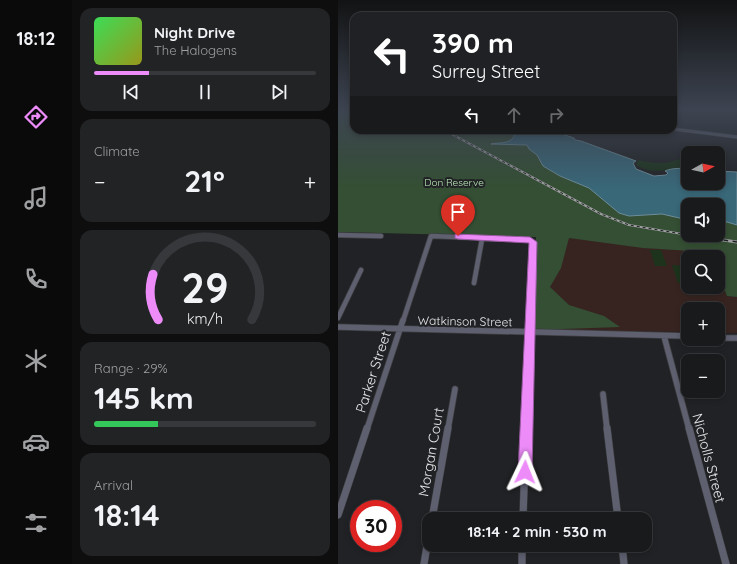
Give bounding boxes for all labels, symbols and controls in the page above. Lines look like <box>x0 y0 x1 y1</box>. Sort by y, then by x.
text: Night Drive <box>154 23 235 42</box>
text: 390 m <box>432 25 514 60</box>
text: 18:12 <box>16 27 56 50</box>
icon: left <box>366 28 418 80</box>
text: The Halogens <box>154 42 237 58</box>
text: Surrey Street <box>432 60 540 83</box>
icon: previous <box>120 81 142 103</box>
icon: pause <box>194 81 216 103</box>
icon: next <box>268 81 290 103</box>
icon: directions <box>22 103 50 131</box>
icon: left <box>461 104 483 126</box>
icon: ahead <box>503 104 525 126</box>
icon: right <box>545 104 567 126</box>
text: Climate <box>94 143 140 159</box>
north arrow <box>681 146 725 190</box>
map controls <box>681 146 725 398</box>
text: 21° <box>184 162 225 200</box>
text: − <box>94 168 105 196</box>
text: + <box>304 168 316 196</box>
park label: Don Reserve <box>424 176 484 189</box>
icon: music <box>22 184 50 212</box>
pin <box>441 195 475 236</box>
button: sound <box>681 198 725 242</box>
icon: arrive <box>447 201 469 223</box>
button: search <box>681 250 725 294</box>
text: 29 <box>181 261 229 313</box>
icon: phone <box>22 265 50 293</box>
button: + <box>681 302 725 346</box>
text: km/h <box>187 310 223 328</box>
street label: Watkinson Street <box>418 313 512 329</box>
street label: Parker Street <box>351 329 395 415</box>
icon: climate <box>22 347 50 375</box>
button: − <box>681 354 725 398</box>
text: Range · 29% <box>94 360 168 376</box>
text: 145 km <box>94 379 194 417</box>
street label: Morgan Court <box>414 406 448 498</box>
street label: Nicholls Street <box>688 411 730 505</box>
icon: car <box>22 428 50 456</box>
position arrow <box>504 451 546 493</box>
text: Arrival <box>94 477 133 493</box>
text: 18:14 <box>94 496 160 534</box>
speed limit sign: 30 <box>350 500 402 552</box>
icon: filters <box>22 509 50 537</box>
text: 18:14 · 2 min · 530 m <box>467 522 607 541</box>

